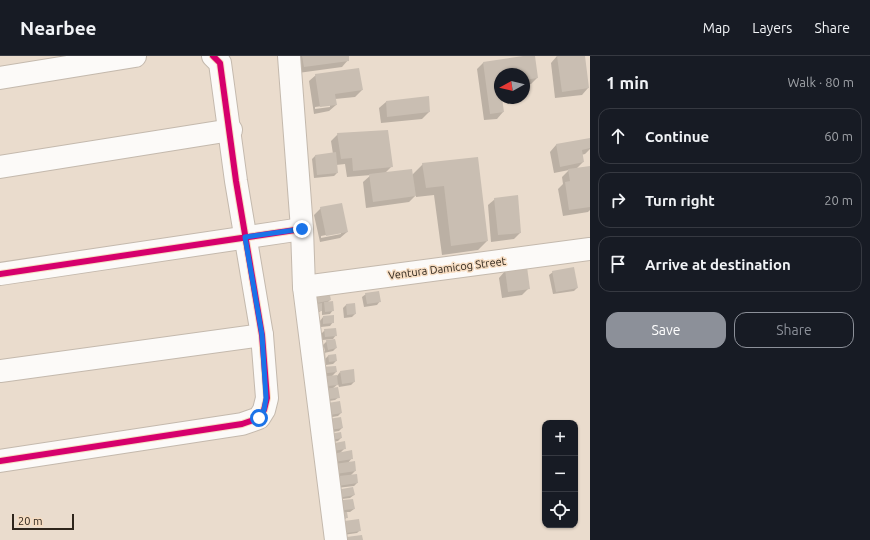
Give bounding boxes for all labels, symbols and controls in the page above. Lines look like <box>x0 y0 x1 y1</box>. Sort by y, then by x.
text: Nearbee <box>20 17 97 39</box>
text: Map <box>703 20 730 36</box>
text: Layers <box>752 20 792 36</box>
text: Share <box>814 20 850 36</box>
north arrow <box>494 68 530 104</box>
text: 1 min <box>606 73 649 92</box>
text: Walk · 80 m <box>788 75 854 89</box>
icon: ahead <box>607 125 629 147</box>
text: Continue <box>645 128 709 145</box>
text: 60 m <box>824 129 853 143</box>
icon: right <box>607 189 629 211</box>
text: Turn right <box>645 192 715 209</box>
text: 20 m <box>824 193 853 207</box>
route end <box>293 220 311 238</box>
icon: arrive <box>607 253 629 275</box>
street label: Ventura Damicog Street <box>387 255 507 281</box>
text: Arrive at destination <box>645 256 791 273</box>
button: Save <box>606 312 726 348</box>
button: Share <box>734 312 854 348</box>
route start <box>250 409 268 427</box>
map controls <box>542 420 578 528</box>
button: + <box>542 420 578 456</box>
button: − <box>542 456 578 492</box>
button: locate <box>542 492 578 528</box>
scale bar <box>12 512 74 531</box>
text: 20 m <box>18 515 42 527</box>

